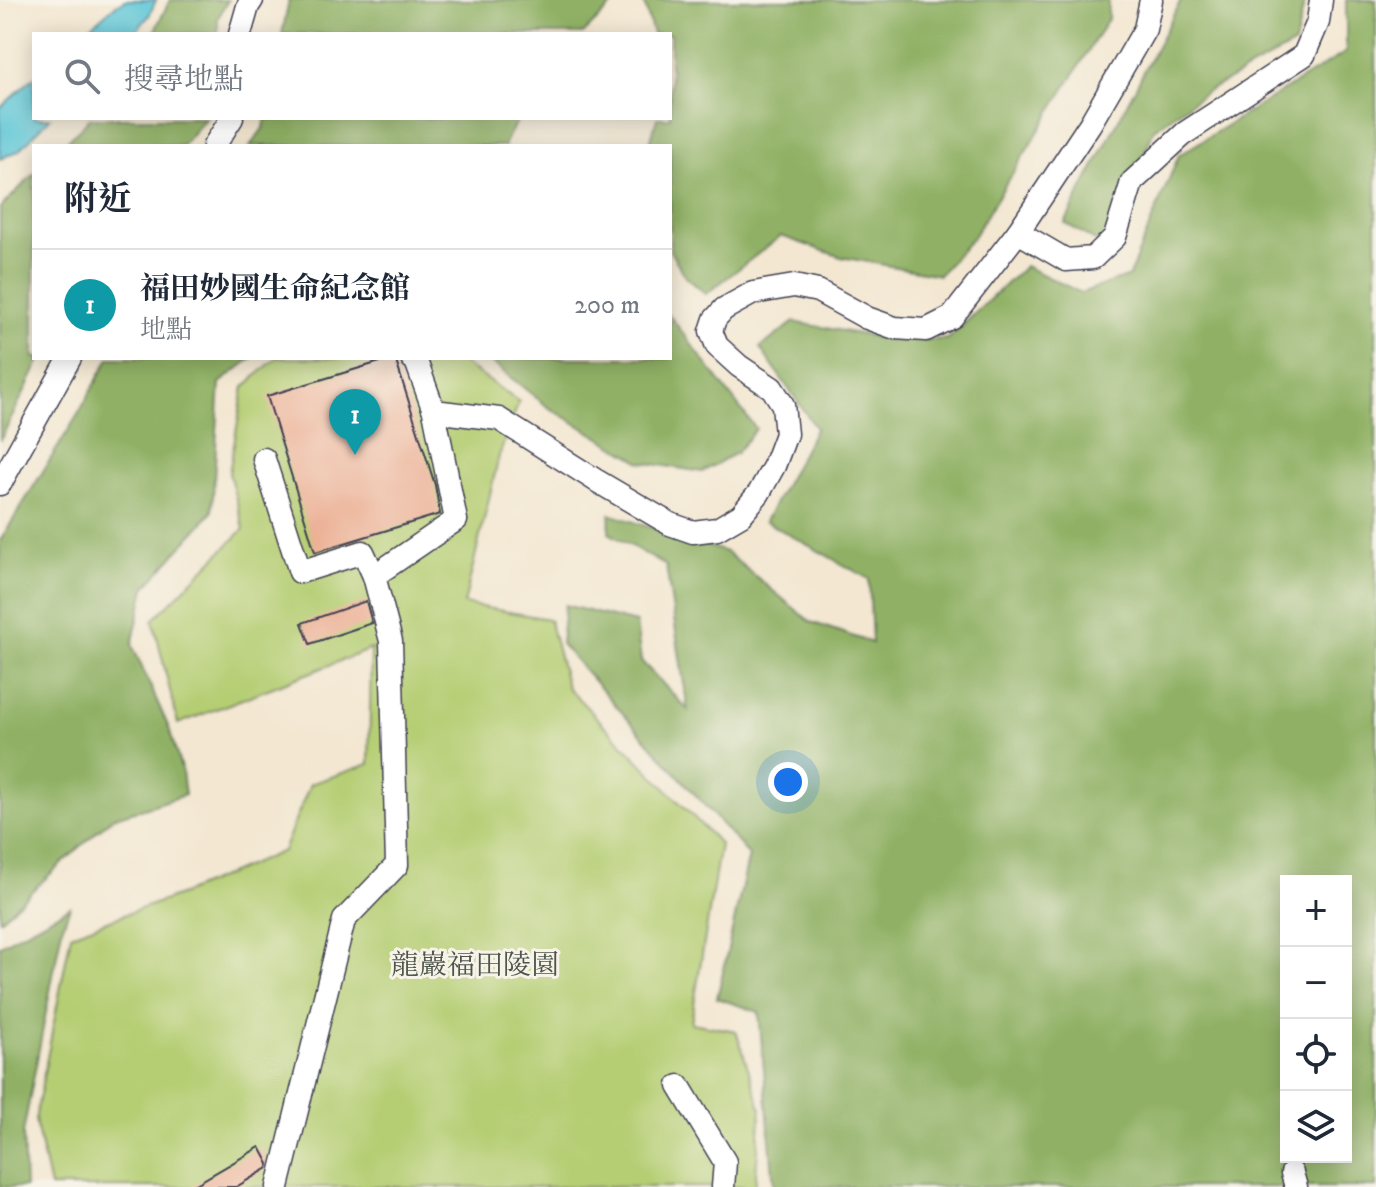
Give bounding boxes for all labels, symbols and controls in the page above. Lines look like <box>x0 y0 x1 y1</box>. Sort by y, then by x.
search box <box>32 32 672 120</box>
icon: search <box>60 54 104 98</box>
text: 搜尋地點 <box>124 62 244 99</box>
text: 附近 <box>64 179 132 221</box>
text: 福田妙國生命紀念館 <box>140 271 410 308</box>
text: 1 <box>85 289 95 322</box>
text: 200 m <box>574 289 640 322</box>
text: 地點 <box>140 314 192 347</box>
pin: 1 <box>329 389 381 455</box>
your location <box>768 762 808 802</box>
map controls <box>1280 875 1352 1163</box>
button: + <box>1280 875 1352 947</box>
button: − <box>1280 947 1352 1019</box>
park label: 龍巖福田陵園 <box>391 948 559 983</box>
button: locate <box>1280 1019 1352 1091</box>
button: layers <box>1280 1091 1352 1163</box>

